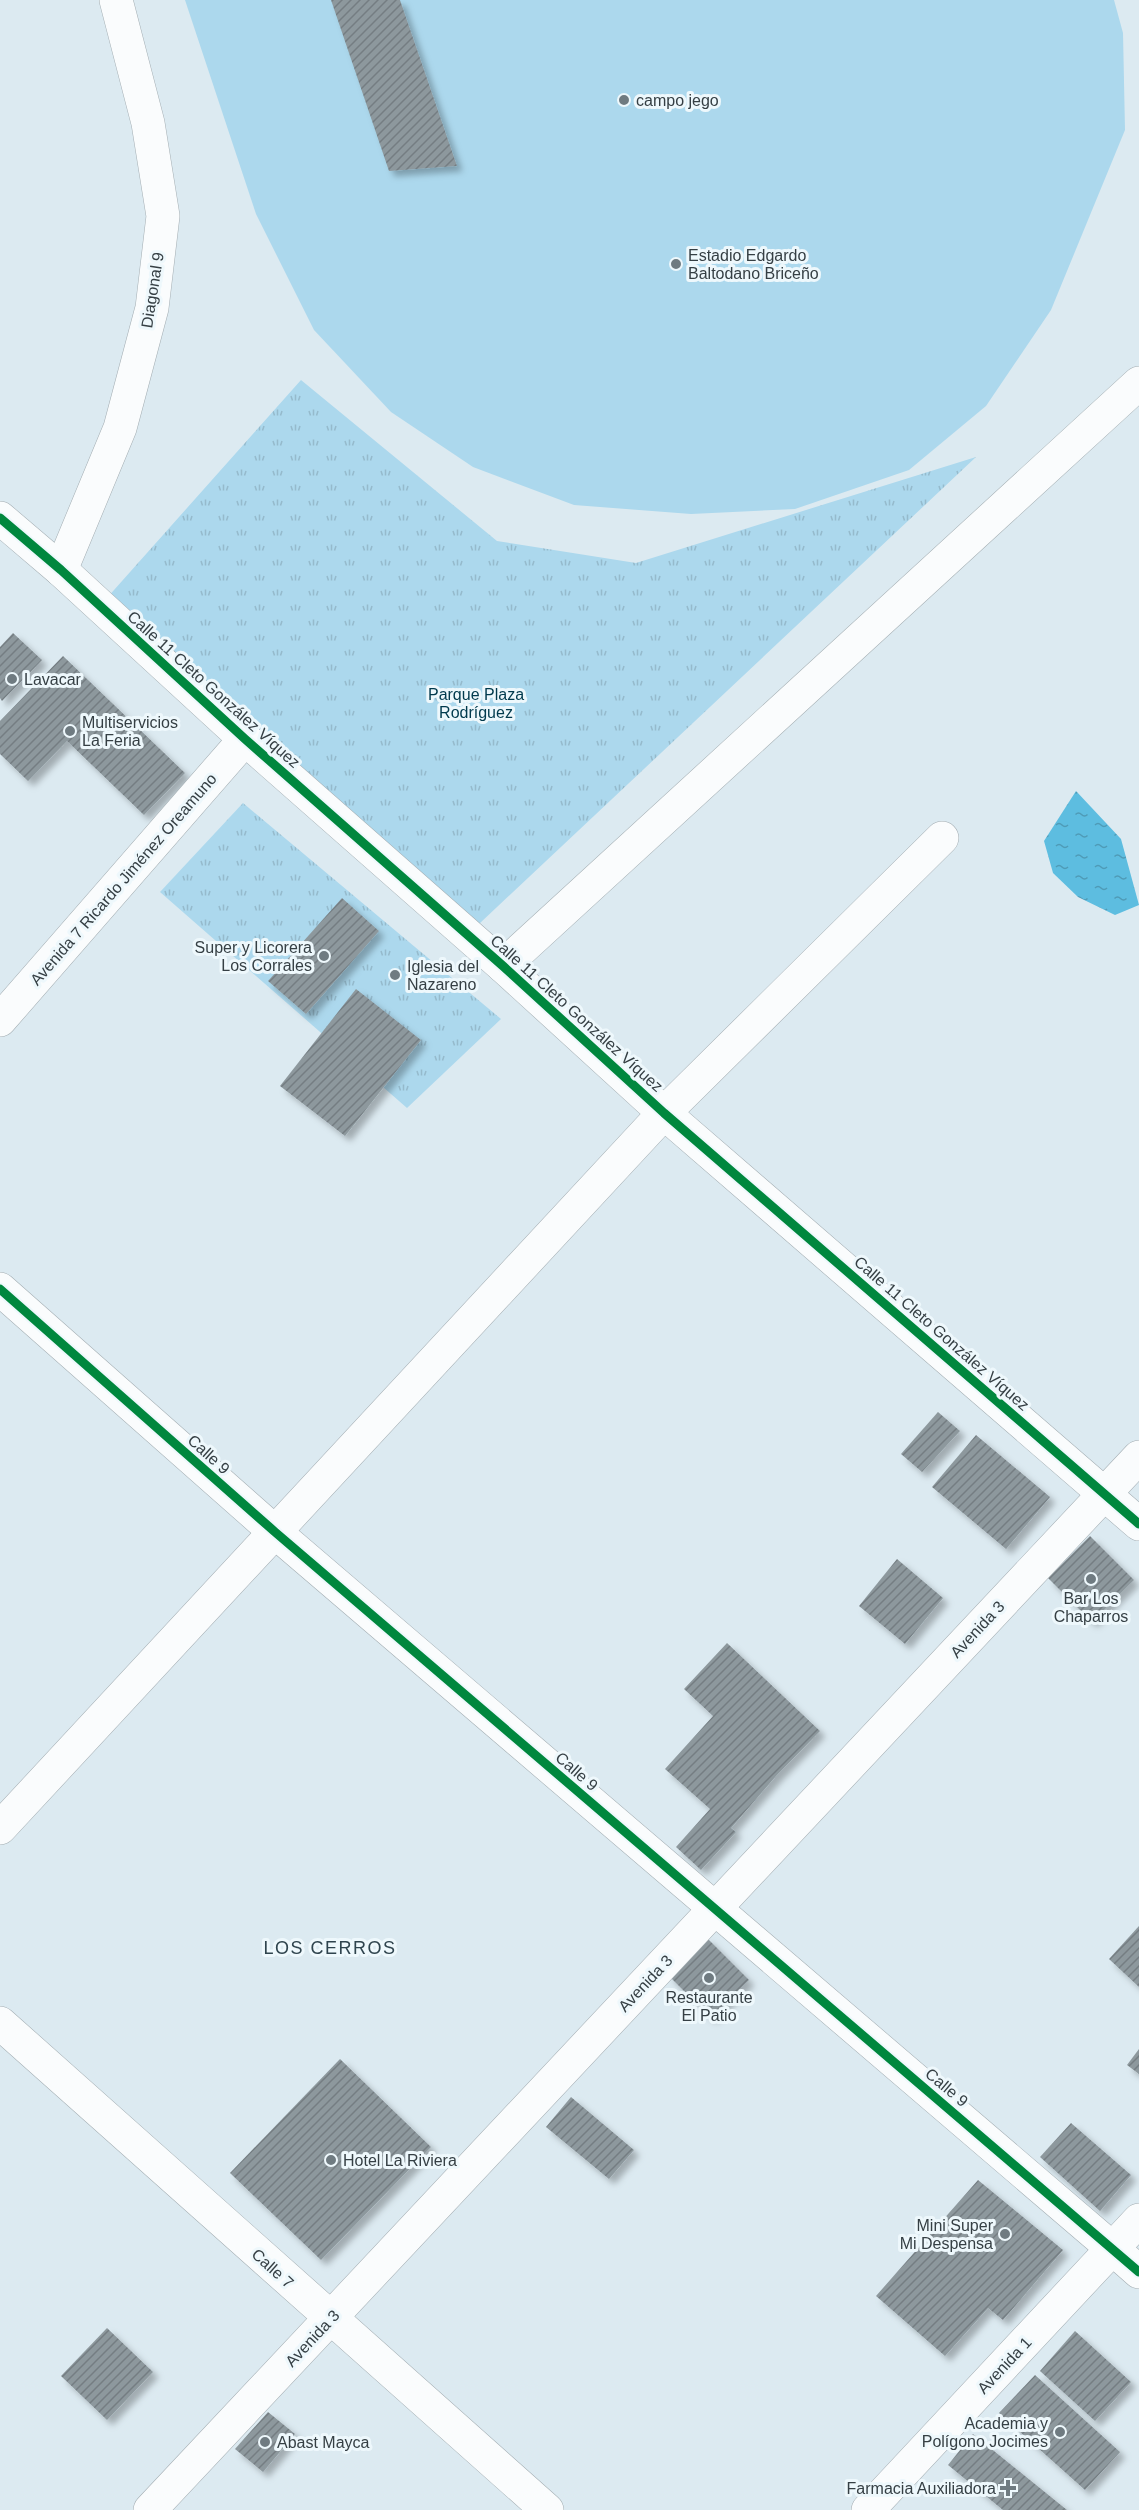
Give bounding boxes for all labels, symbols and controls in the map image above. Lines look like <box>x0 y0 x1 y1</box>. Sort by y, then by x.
place label: campo jego <box>636 92 719 109</box>
marker: campo jego <box>617 93 631 107</box>
place label: Estadio Edgardo Baltodano Briceño <box>688 247 819 282</box>
street label: Diagonal 9 <box>138 251 167 329</box>
marker: Estadio Edgardo Baltodano Briceño <box>669 257 683 271</box>
street label: Calle 11 Cleto González Víquez <box>124 608 303 771</box>
place label: Lavacar <box>24 671 82 688</box>
marker: Lavacar <box>5 672 19 686</box>
park label: Parque Plaza Rodríguez <box>428 686 524 721</box>
place label: Multiservicios La Feria <box>82 714 178 749</box>
marker: Multiservicios La Feria <box>63 724 77 738</box>
street label: Avenida 7 Ricardo Jiménez Oreamuno <box>27 770 220 988</box>
street label: Calle 11 Cleto González Víquez <box>487 932 666 1095</box>
place label: Super y Licorera Los Corrales <box>195 939 312 974</box>
marker: Super y Licorera Los Corrales <box>317 949 331 963</box>
place label: Iglesia del Nazareno <box>407 958 479 993</box>
marker: Iglesia del Nazareno <box>388 968 402 982</box>
street label: Calle 11 Cleto González Víquez <box>851 1253 1032 1414</box>
street label: Calle 9 <box>184 1431 233 1477</box>
marker: Bar Los Chaparros <box>1084 1572 1098 1586</box>
place label: Bar Los Chaparros <box>1054 1590 1128 1625</box>
street label: Avenida 3 <box>947 1598 1008 1661</box>
street label: Calle 9 <box>552 1749 601 1794</box>
district label: LOS CERROS <box>263 1938 397 1958</box>
street label: Avenida 3 <box>615 1952 676 2015</box>
marker: Restaurante El Patio <box>702 1971 716 1985</box>
place label: Restaurante El Patio <box>665 1989 753 2024</box>
street label: Calle 9 <box>922 2065 971 2110</box>
place label: Hotel La Riviera <box>343 2152 457 2169</box>
marker: Hotel La Riviera <box>324 2153 338 2167</box>
place label: Mini Super Mi Despensa <box>900 2217 994 2252</box>
marker: Mini Super Mi Despensa <box>998 2227 1012 2241</box>
street label: Calle 7 <box>248 2245 297 2291</box>
street label: Avenida 3 <box>282 2307 343 2370</box>
street label: Avenida 1 <box>974 2334 1035 2397</box>
place label: Academia y Polígono Jocimes <box>922 2415 1048 2450</box>
marker: Academia y Polígono Jocimes <box>1053 2425 1067 2439</box>
place label: Abast Mayca <box>277 2434 370 2451</box>
marker: Abast Mayca <box>258 2435 272 2449</box>
place label: Farmacia Auxiliadora <box>847 2480 996 2497</box>
marker: Farmacia Auxiliadora <box>1001 2481 1015 2495</box>

